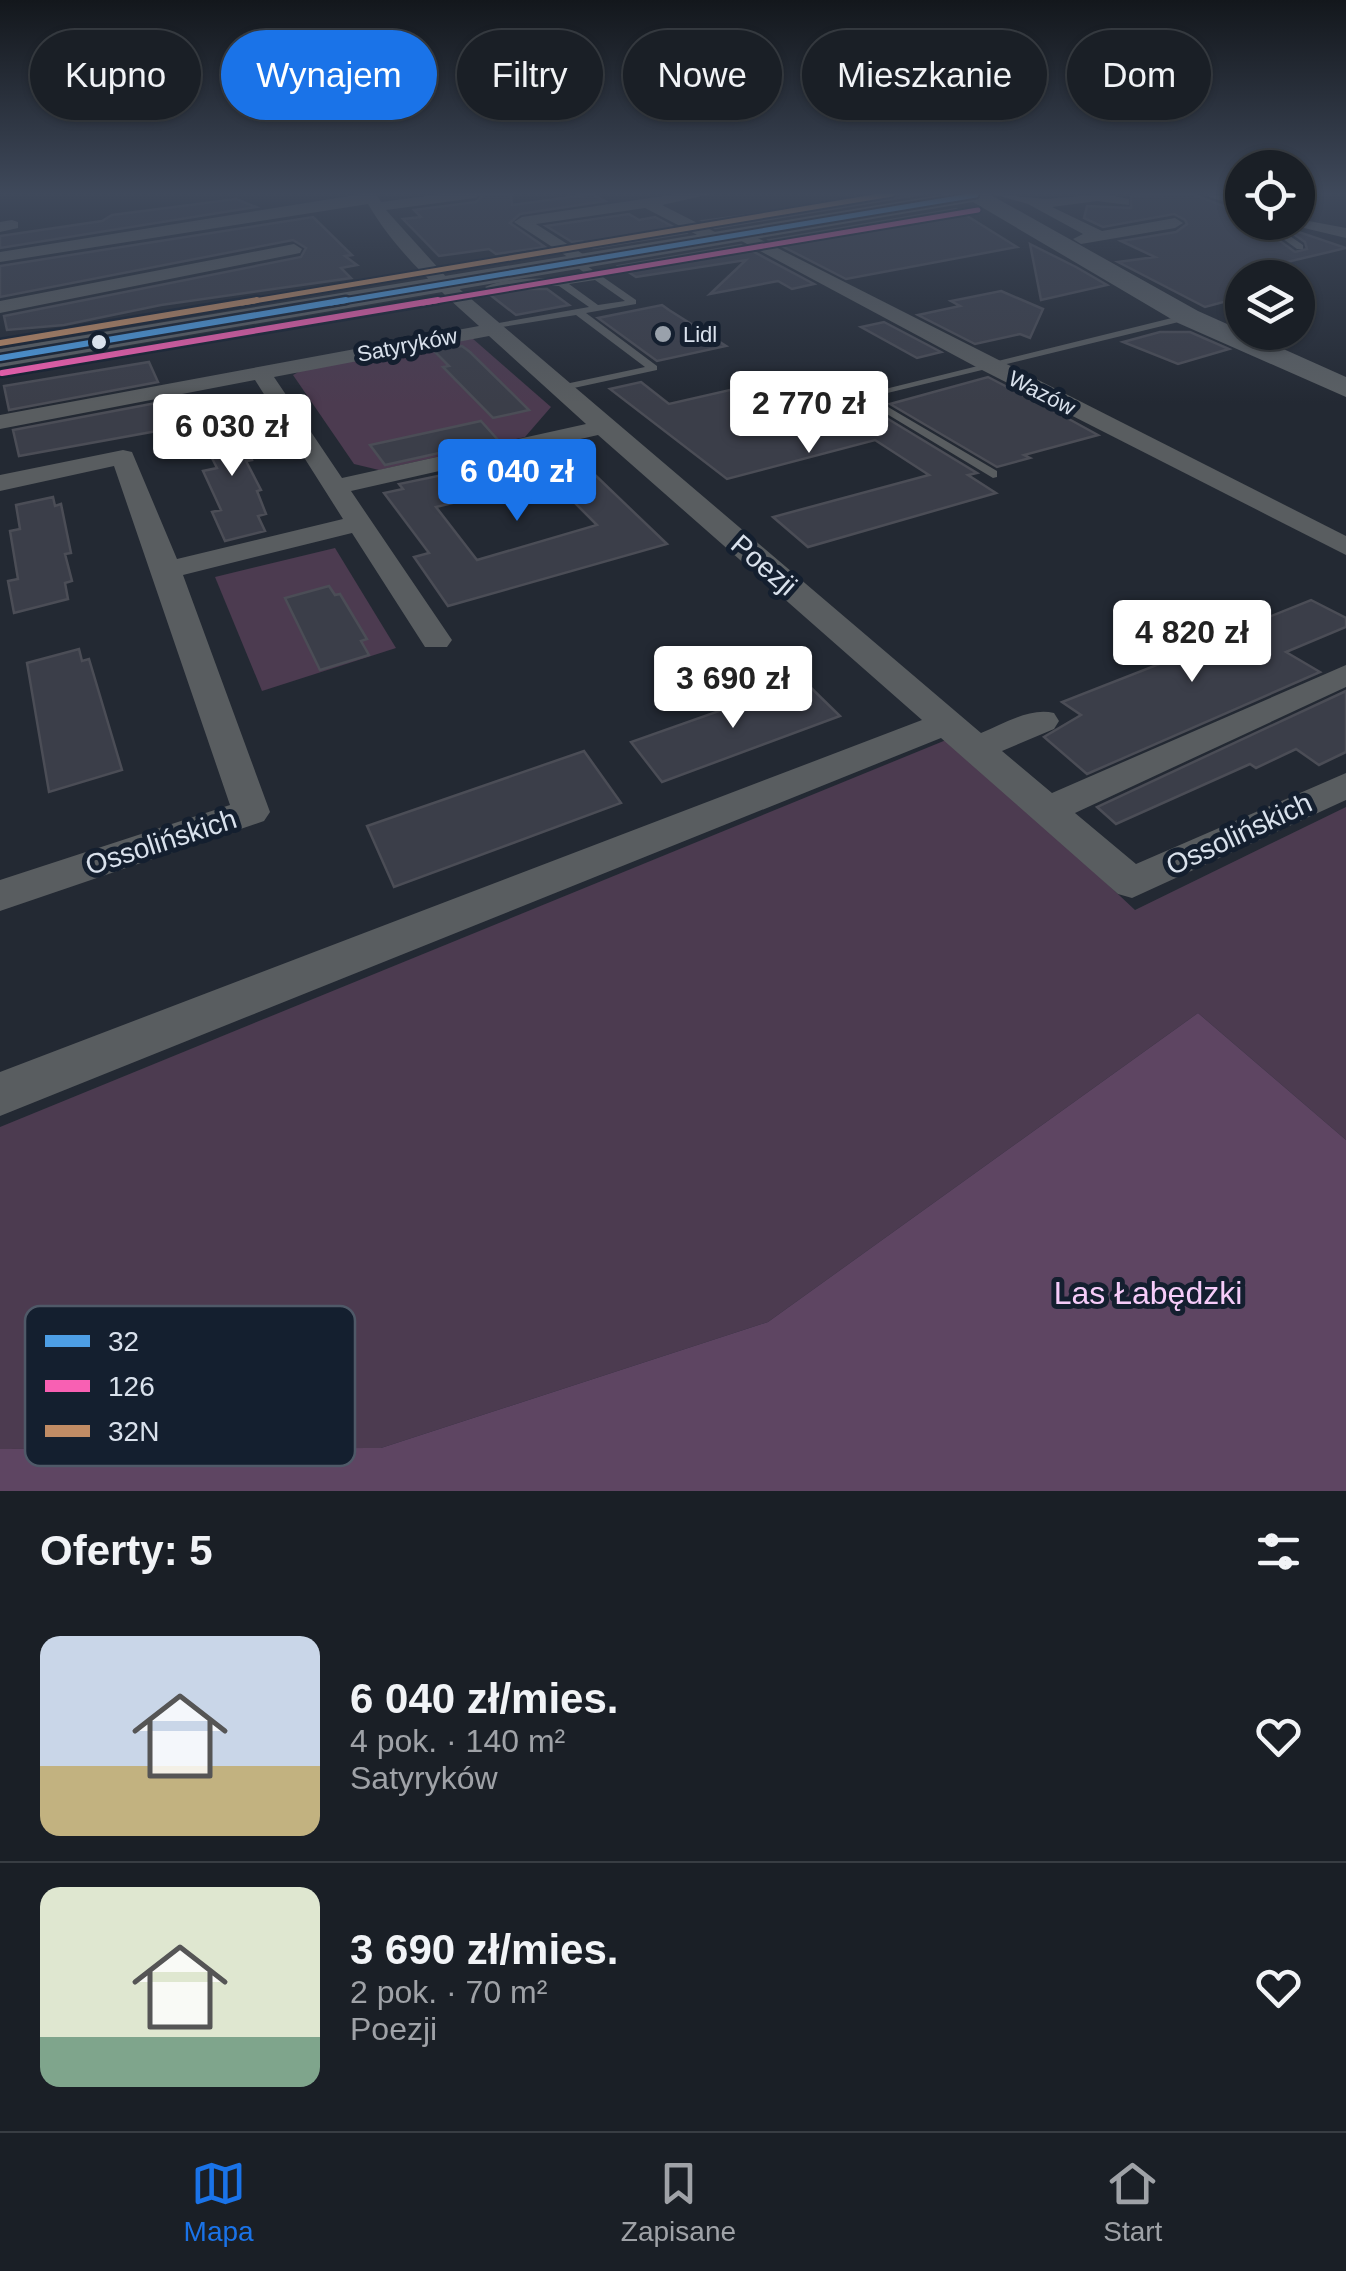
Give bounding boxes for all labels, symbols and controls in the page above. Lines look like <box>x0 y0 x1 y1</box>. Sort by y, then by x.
chip: Kupno <box>30 30 201 120</box>
chip: Wynajem <box>221 30 437 120</box>
chip: Filtry <box>457 30 603 120</box>
chip: Nowe <box>623 30 782 120</box>
chip: Mieszkanie <box>802 30 1047 120</box>
chip: Dom <box>1067 30 1211 120</box>
map controls <box>1225 150 1315 350</box>
button: locate <box>1225 150 1315 240</box>
button: layers <box>1225 260 1315 350</box>
place label: Lidl <box>683 322 717 347</box>
street label: Satyryków <box>355 323 459 367</box>
marker: Lidl <box>652 323 674 345</box>
unlabelled marker <box>89 332 109 352</box>
street label: Wazów <box>1005 366 1080 420</box>
pin: 2 770 zł <box>706 371 912 456</box>
text: 2 770 zł <box>752 385 866 421</box>
pin: 6 030 zł <box>129 394 335 479</box>
text: 6 030 zł <box>175 408 289 444</box>
pin: 6 040 zł <box>414 439 620 524</box>
text: 6 040 zł <box>460 453 574 489</box>
street label: Poezji <box>725 528 803 602</box>
pin: 4 820 zł <box>1089 600 1295 685</box>
text: 4 820 zł <box>1135 614 1249 650</box>
pin: 3 690 zł <box>630 646 836 731</box>
text: 3 690 zł <box>676 660 790 696</box>
street label: Ossolińskich <box>1161 787 1317 881</box>
street label: Ossolińskich <box>81 803 241 881</box>
park label: Las Łabędzki <box>1054 1275 1242 1311</box>
legend <box>25 1306 355 1466</box>
text: 32 <box>108 1326 139 1357</box>
text: 126 <box>108 1371 155 1402</box>
text: 32N <box>108 1416 159 1447</box>
icon: filters <box>1251 1524 1306 1579</box>
text: Oferty: 5 <box>40 1527 213 1574</box>
text: 6 040 zł/mies. <box>350 1675 619 1722</box>
icon: home <box>120 1676 240 1796</box>
icon: heart <box>1251 1709 1306 1764</box>
text: 4 pok. · 140 m² <box>350 1723 565 1759</box>
text: Satyryków <box>350 1760 498 1796</box>
text: 3 690 zł/mies. <box>350 1926 619 1973</box>
icon: home <box>120 1927 240 2047</box>
icon: heart <box>1251 1960 1306 2015</box>
text: 2 pok. · 70 m² <box>350 1974 547 2010</box>
text: Poezji <box>350 2011 437 2047</box>
tab: Mapa <box>184 2156 254 2248</box>
tab: Zapisane <box>621 2156 736 2248</box>
tab: Start <box>1103 2156 1162 2248</box>

